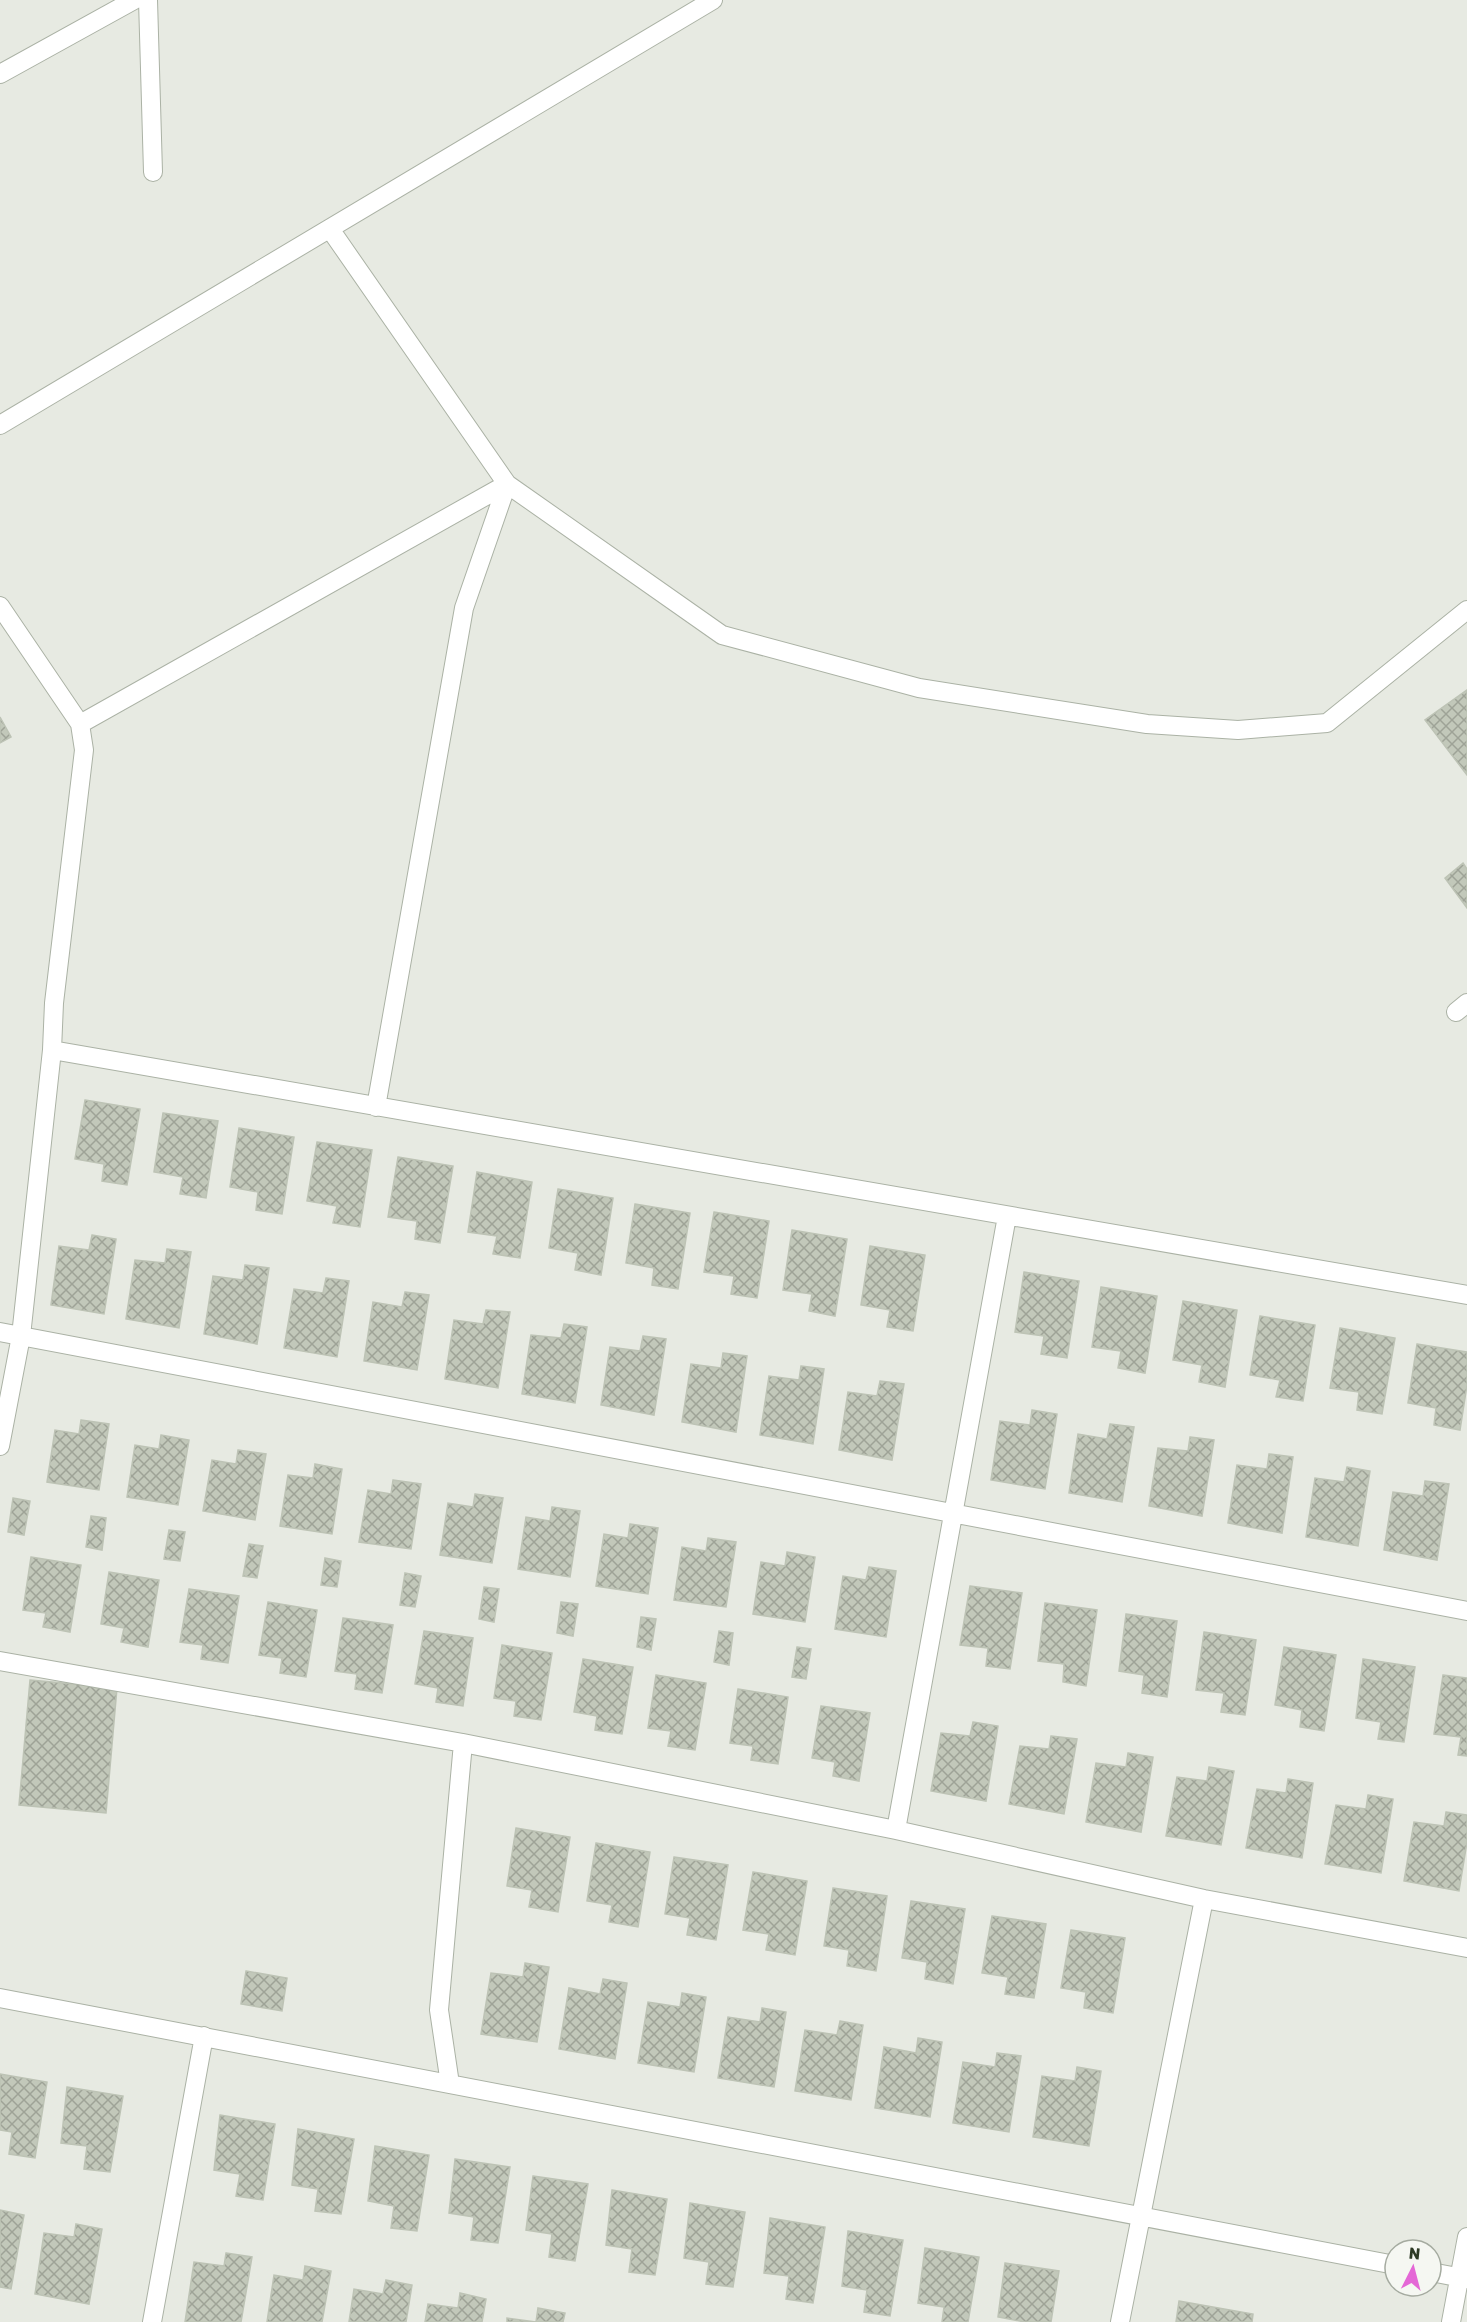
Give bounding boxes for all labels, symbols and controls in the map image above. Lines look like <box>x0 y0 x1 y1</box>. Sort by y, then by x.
north arrow <box>1383 2238 1443 2298</box>
text: N <box>1408 2244 1421 2264</box>

